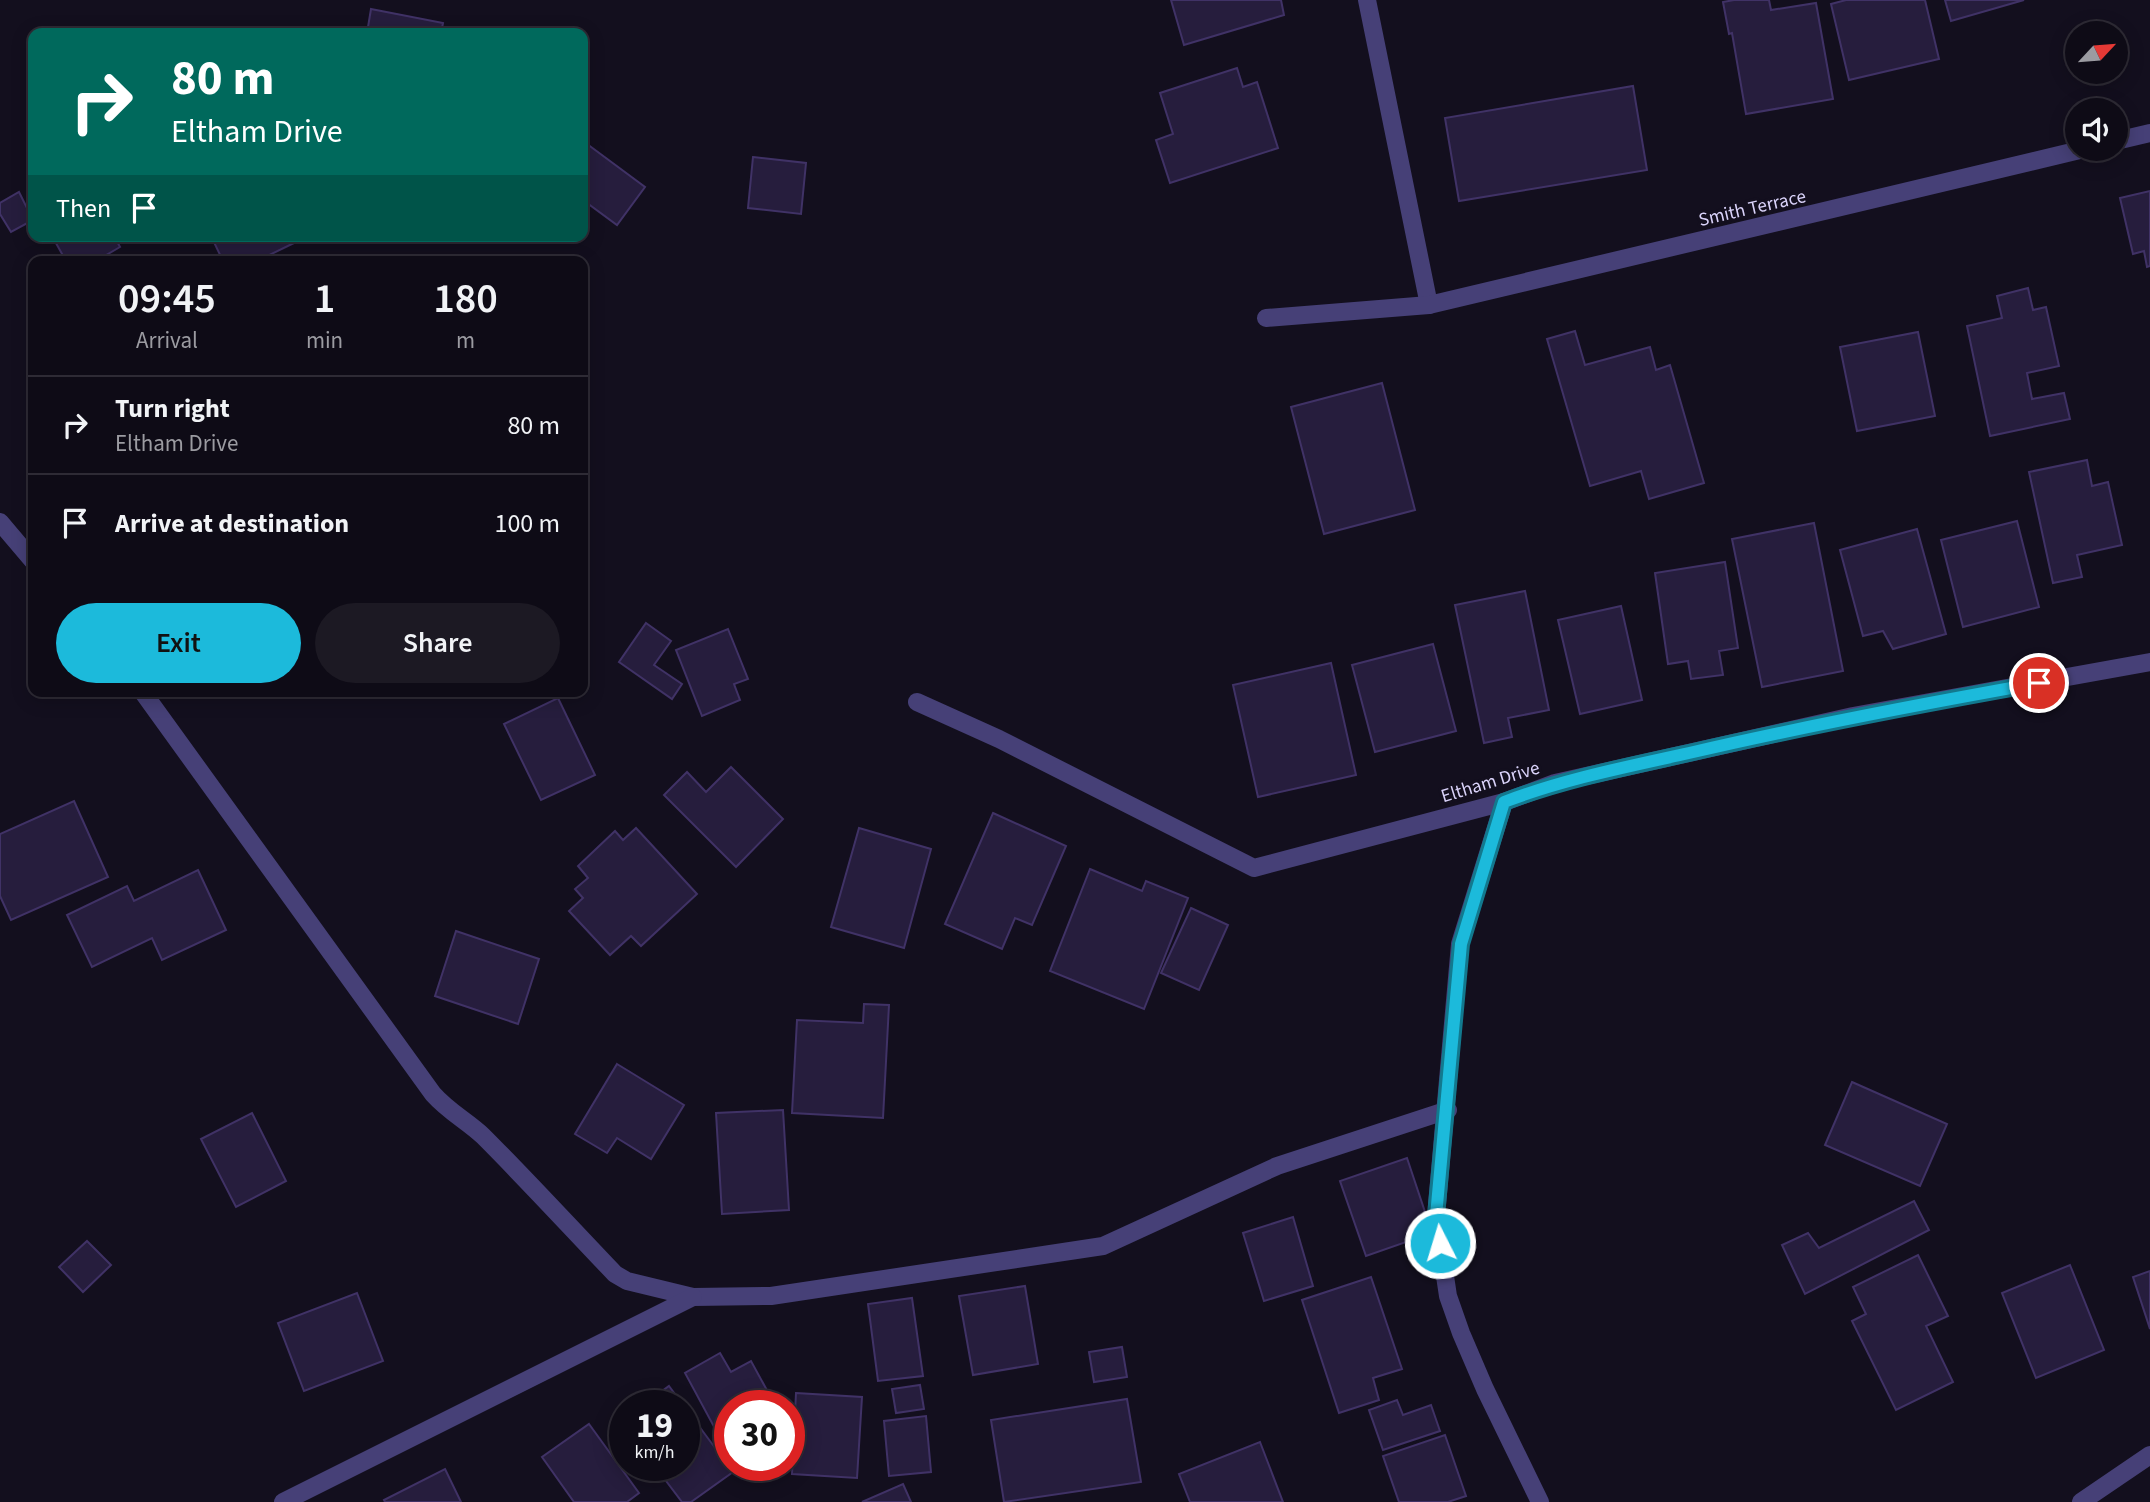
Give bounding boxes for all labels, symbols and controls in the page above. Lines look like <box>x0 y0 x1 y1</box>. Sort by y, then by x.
north arrow <box>2065 21 2128 84</box>
map controls <box>2065 21 2128 161</box>
text: 80 m <box>171 44 275 114</box>
icon: right <box>56 56 147 147</box>
button: sound <box>2065 98 2128 161</box>
text: Eltham Drive <box>171 109 343 155</box>
street label: Smith Terrace <box>1696 183 1809 234</box>
icon: arrive <box>125 189 163 227</box>
text: Then <box>56 190 111 227</box>
text: 09:45 <box>118 269 216 329</box>
text: 1 <box>314 269 335 329</box>
text: 180 <box>433 269 498 329</box>
text: Arrival <box>136 324 198 357</box>
text: min <box>306 324 343 357</box>
text: m <box>456 324 475 357</box>
text: Turn right <box>115 390 230 427</box>
icon: right <box>56 406 94 444</box>
text: 80 m <box>507 407 560 444</box>
text: Eltham Drive <box>115 427 238 460</box>
icon: arrive <box>56 504 94 542</box>
text: Arrive at destination <box>115 505 349 542</box>
text: 100 m <box>494 505 560 542</box>
button: Exit <box>56 603 301 683</box>
button: Share <box>315 603 560 683</box>
pin <box>2009 653 2069 713</box>
icon: arrive <box>2020 664 2058 702</box>
street label: Eltham Drive <box>1438 755 1543 810</box>
position arrow <box>1403 1206 1477 1280</box>
speed limit sign: 30 <box>714 1390 805 1481</box>
text: 19 <box>636 1401 673 1451</box>
text: km/h <box>635 1440 674 1465</box>

